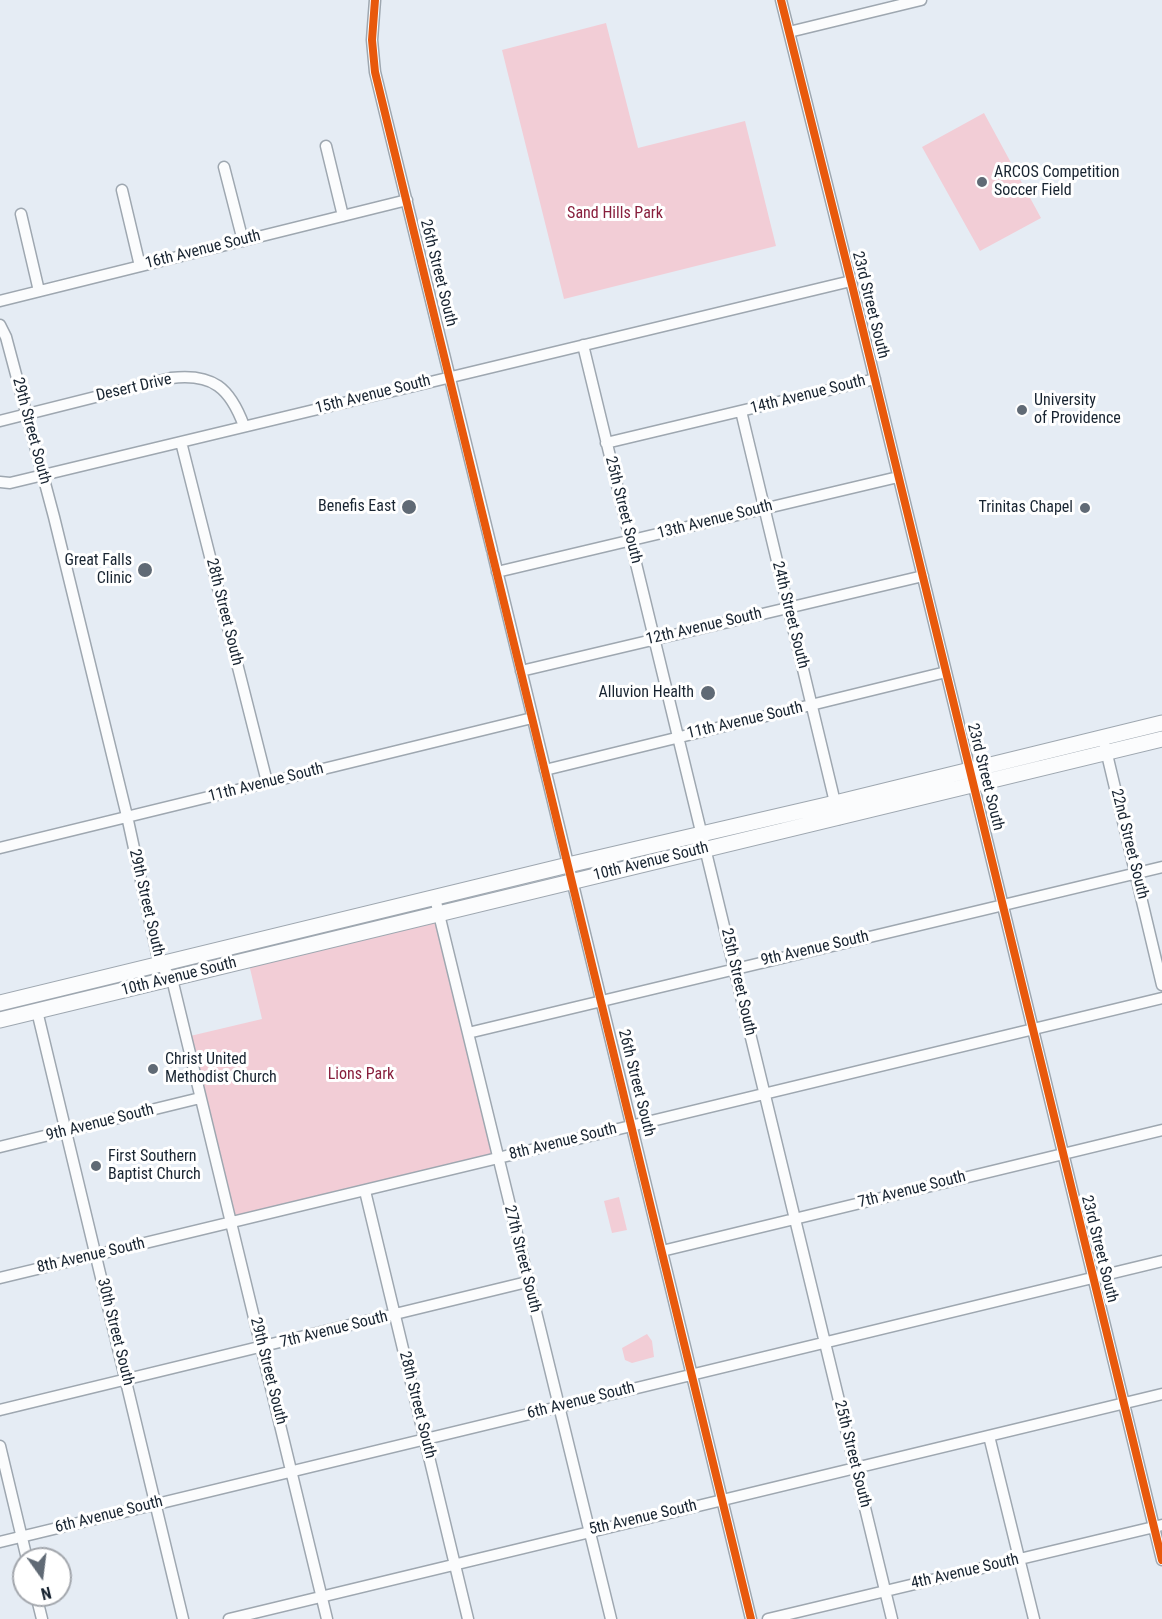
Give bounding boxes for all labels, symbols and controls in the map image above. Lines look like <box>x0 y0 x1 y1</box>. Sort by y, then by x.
place label: ARCOS Competition Soccer Field <box>994 163 1120 201</box>
marker: ARCOS Competition Soccer Field <box>975 175 989 189</box>
park label: Sand Hills Park <box>567 204 663 224</box>
street label: 26th Street South <box>415 217 461 329</box>
street label: 16th Avenue South <box>143 226 263 274</box>
street label: 23rd Street South <box>847 249 893 361</box>
street label: Desert Drive <box>94 370 174 406</box>
street label: 15th Avenue South <box>313 371 433 419</box>
street label: 14th Avenue South <box>748 371 868 419</box>
street label: 29th Street South <box>8 376 54 486</box>
place label: University of Providence <box>1034 391 1121 429</box>
marker: University of Providence <box>1015 403 1029 417</box>
street label: 25th Street South <box>600 454 646 566</box>
street label: 13th Avenue South <box>655 496 775 544</box>
place label: Benefis East <box>318 497 396 517</box>
marker: Benefis East <box>400 498 418 516</box>
place label: Trinitas Chapel <box>978 498 1073 518</box>
marker: Trinitas Chapel <box>1078 501 1092 515</box>
place label: Great Falls Clinic <box>65 551 132 589</box>
street label: 28th Street South <box>201 556 247 668</box>
street label: 24th Street South <box>767 559 813 671</box>
marker: Great Falls Clinic <box>136 561 154 579</box>
street label: 12th Avenue South <box>644 604 764 650</box>
place label: Alluvion Health <box>599 683 694 703</box>
marker: Alluvion Health <box>699 684 717 702</box>
street label: 11th Avenue South <box>685 698 805 744</box>
street label: 23rd Street South <box>962 721 1008 833</box>
street label: 11th Avenue South <box>206 759 326 807</box>
street label: 22nd Street South <box>1106 787 1152 901</box>
street label: 10th Avenue South <box>591 838 711 886</box>
street label: 29th Street South <box>124 847 168 959</box>
street label: 25th Street South <box>716 926 760 1038</box>
street label: 9th Avenue South <box>759 927 871 971</box>
street label: 10th Avenue South <box>119 953 239 1001</box>
street label: 26th Street South <box>613 1027 659 1139</box>
place label: Christ United Methodist Church <box>165 1050 277 1088</box>
marker: Christ United Methodist Church <box>146 1062 160 1076</box>
park label: Lions Park <box>328 1065 394 1085</box>
street label: 9th Avenue South <box>44 1100 156 1146</box>
street label: 8th Avenue South <box>507 1119 619 1165</box>
place label: First Southern Baptist Church <box>108 1147 201 1185</box>
marker: First Southern Baptist Church <box>89 1159 103 1173</box>
street label: 7th Avenue South <box>856 1167 968 1213</box>
street label: 23rd Street South <box>1076 1193 1122 1305</box>
street label: 27th Street South <box>499 1203 545 1315</box>
street label: 8th Avenue South <box>35 1234 147 1278</box>
street label: 30th Street South <box>92 1276 138 1388</box>
street label: 7th Avenue South <box>278 1307 390 1353</box>
street label: 29th Street South <box>245 1315 291 1427</box>
street label: 28th Street South <box>394 1349 440 1461</box>
street label: 6th Avenue South <box>525 1378 637 1424</box>
street label: 25th Street South <box>829 1398 875 1510</box>
street label: 6th Avenue South <box>53 1492 165 1538</box>
street label: 5th Avenue South <box>587 1496 699 1540</box>
north arrow <box>12 1547 72 1607</box>
street label: 4th Avenue South <box>909 1550 1021 1594</box>
text: N <box>39 1583 53 1603</box>

